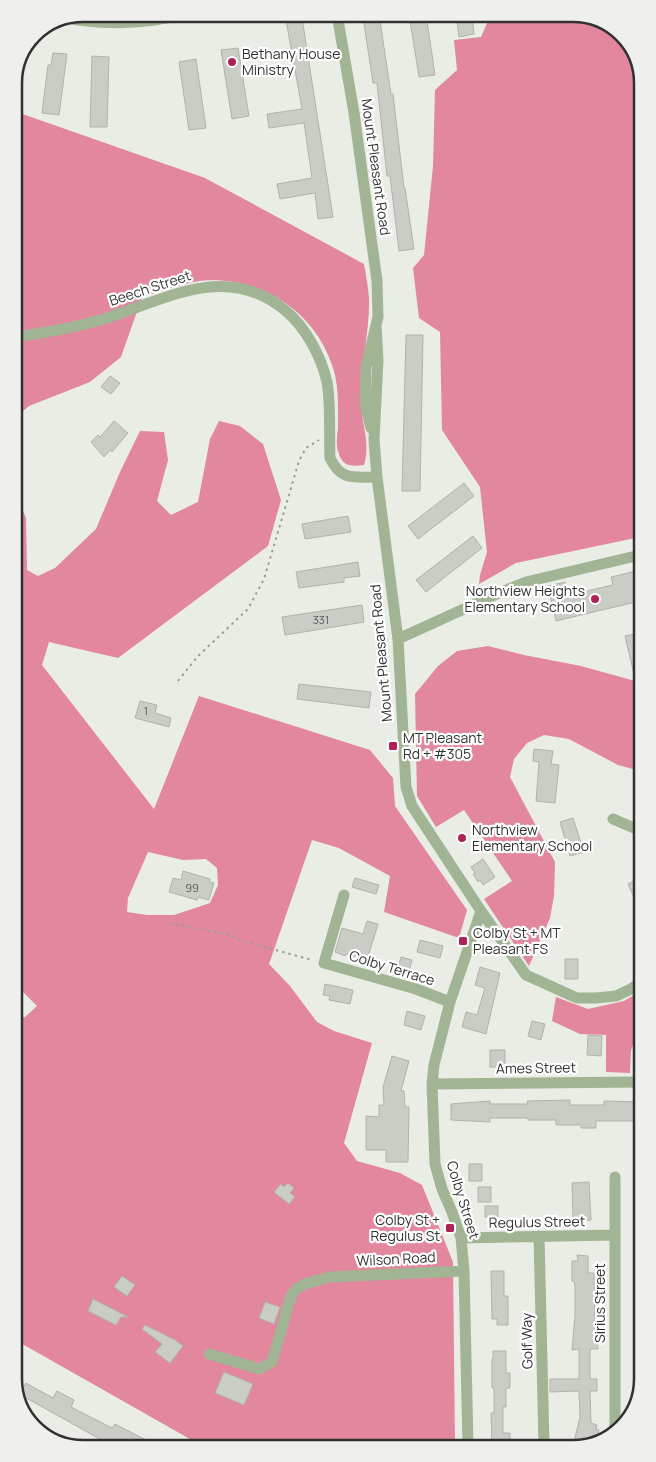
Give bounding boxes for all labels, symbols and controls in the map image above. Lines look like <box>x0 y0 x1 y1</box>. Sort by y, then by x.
place label: Bethany House Ministry <box>242 44 340 79</box>
marker: Bethany House Ministry <box>226 56 238 68</box>
street label: Mount Pleasant Road <box>358 97 395 236</box>
street label: Beech Street <box>107 265 194 310</box>
place label: Northview Heights Elementary School <box>465 581 585 616</box>
street label: Mount Pleasant Road <box>365 584 396 722</box>
marker: Northview Heights Elementary School <box>589 593 601 605</box>
house number: 331 <box>313 612 329 627</box>
house number: 1 <box>144 703 148 718</box>
place label: MT Pleasant Rd + #305 <box>403 728 482 763</box>
marker: MT Pleasant Rd + #305 <box>387 740 399 752</box>
place label: Northview Elementary School <box>472 820 592 855</box>
marker: Northview Elementary School <box>456 832 468 844</box>
house number: 99 <box>185 880 199 895</box>
place label: Colby St + MT Pleasant FS <box>473 923 561 958</box>
marker: Colby St + MT Pleasant FS <box>457 935 469 947</box>
street label: Colby Terrace <box>347 946 437 990</box>
street label: Ames Street <box>496 1057 577 1078</box>
street label: Colby Street <box>443 1158 484 1242</box>
place label: Colby St + Regulus St <box>370 1210 440 1245</box>
street label: Regulus Street <box>489 1211 586 1232</box>
marker: Colby St + Regulus St <box>444 1222 456 1234</box>
street label: Wilson Road <box>356 1247 436 1270</box>
street label: Sirius Street <box>590 1263 609 1343</box>
street label: Golf Way <box>516 1312 536 1369</box>

